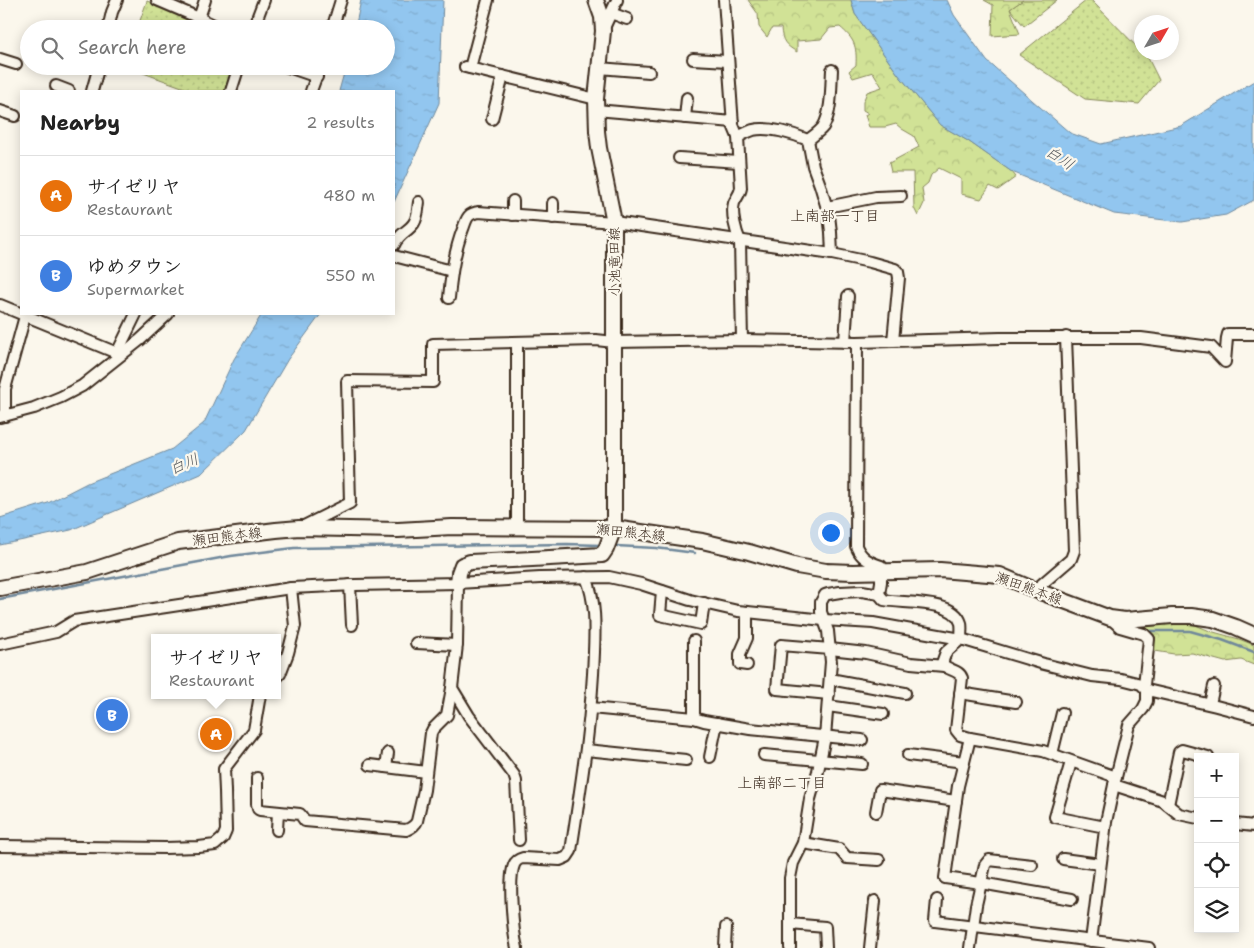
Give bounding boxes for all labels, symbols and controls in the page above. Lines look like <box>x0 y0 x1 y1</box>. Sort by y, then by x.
north arrow <box>1134 15 1179 60</box>
search box <box>20 20 395 75</box>
icon: search <box>38 34 66 62</box>
text: Search here <box>78 35 187 60</box>
text: Nearby <box>40 109 120 137</box>
text: 2 results <box>306 112 375 133</box>
water label: 白川 <box>1042 141 1078 175</box>
text: サイゼリヤ <box>87 174 181 199</box>
text: A <box>50 185 62 206</box>
text: 480 m <box>323 185 375 206</box>
text: Restaurant <box>87 199 173 220</box>
district label: 上南部一丁目 <box>790 206 880 226</box>
street label: 小池竜田線 <box>605 227 623 297</box>
text: ゆめタウン <box>87 254 182 279</box>
text: B <box>51 265 61 286</box>
text: 550 m <box>326 265 375 286</box>
text: Supermarket <box>87 279 184 300</box>
water label: 白川 <box>166 449 202 479</box>
street label: 瀬田熊本線 <box>595 519 667 545</box>
your location <box>818 520 844 546</box>
street label: 瀬田熊本線 <box>191 523 263 549</box>
street label: 瀬田熊本線 <box>993 568 1065 608</box>
popup <box>151 634 281 699</box>
text: サイゼリヤ <box>169 645 263 670</box>
text: Restaurant <box>169 670 255 691</box>
pin: B <box>96 696 128 734</box>
pin: A <box>200 715 232 753</box>
map controls <box>1194 753 1239 933</box>
button: + <box>1194 753 1239 798</box>
district label: 上南部二丁目 <box>737 773 827 793</box>
button: − <box>1194 798 1239 843</box>
button: locate <box>1194 843 1239 888</box>
button: layers <box>1194 888 1239 933</box>

